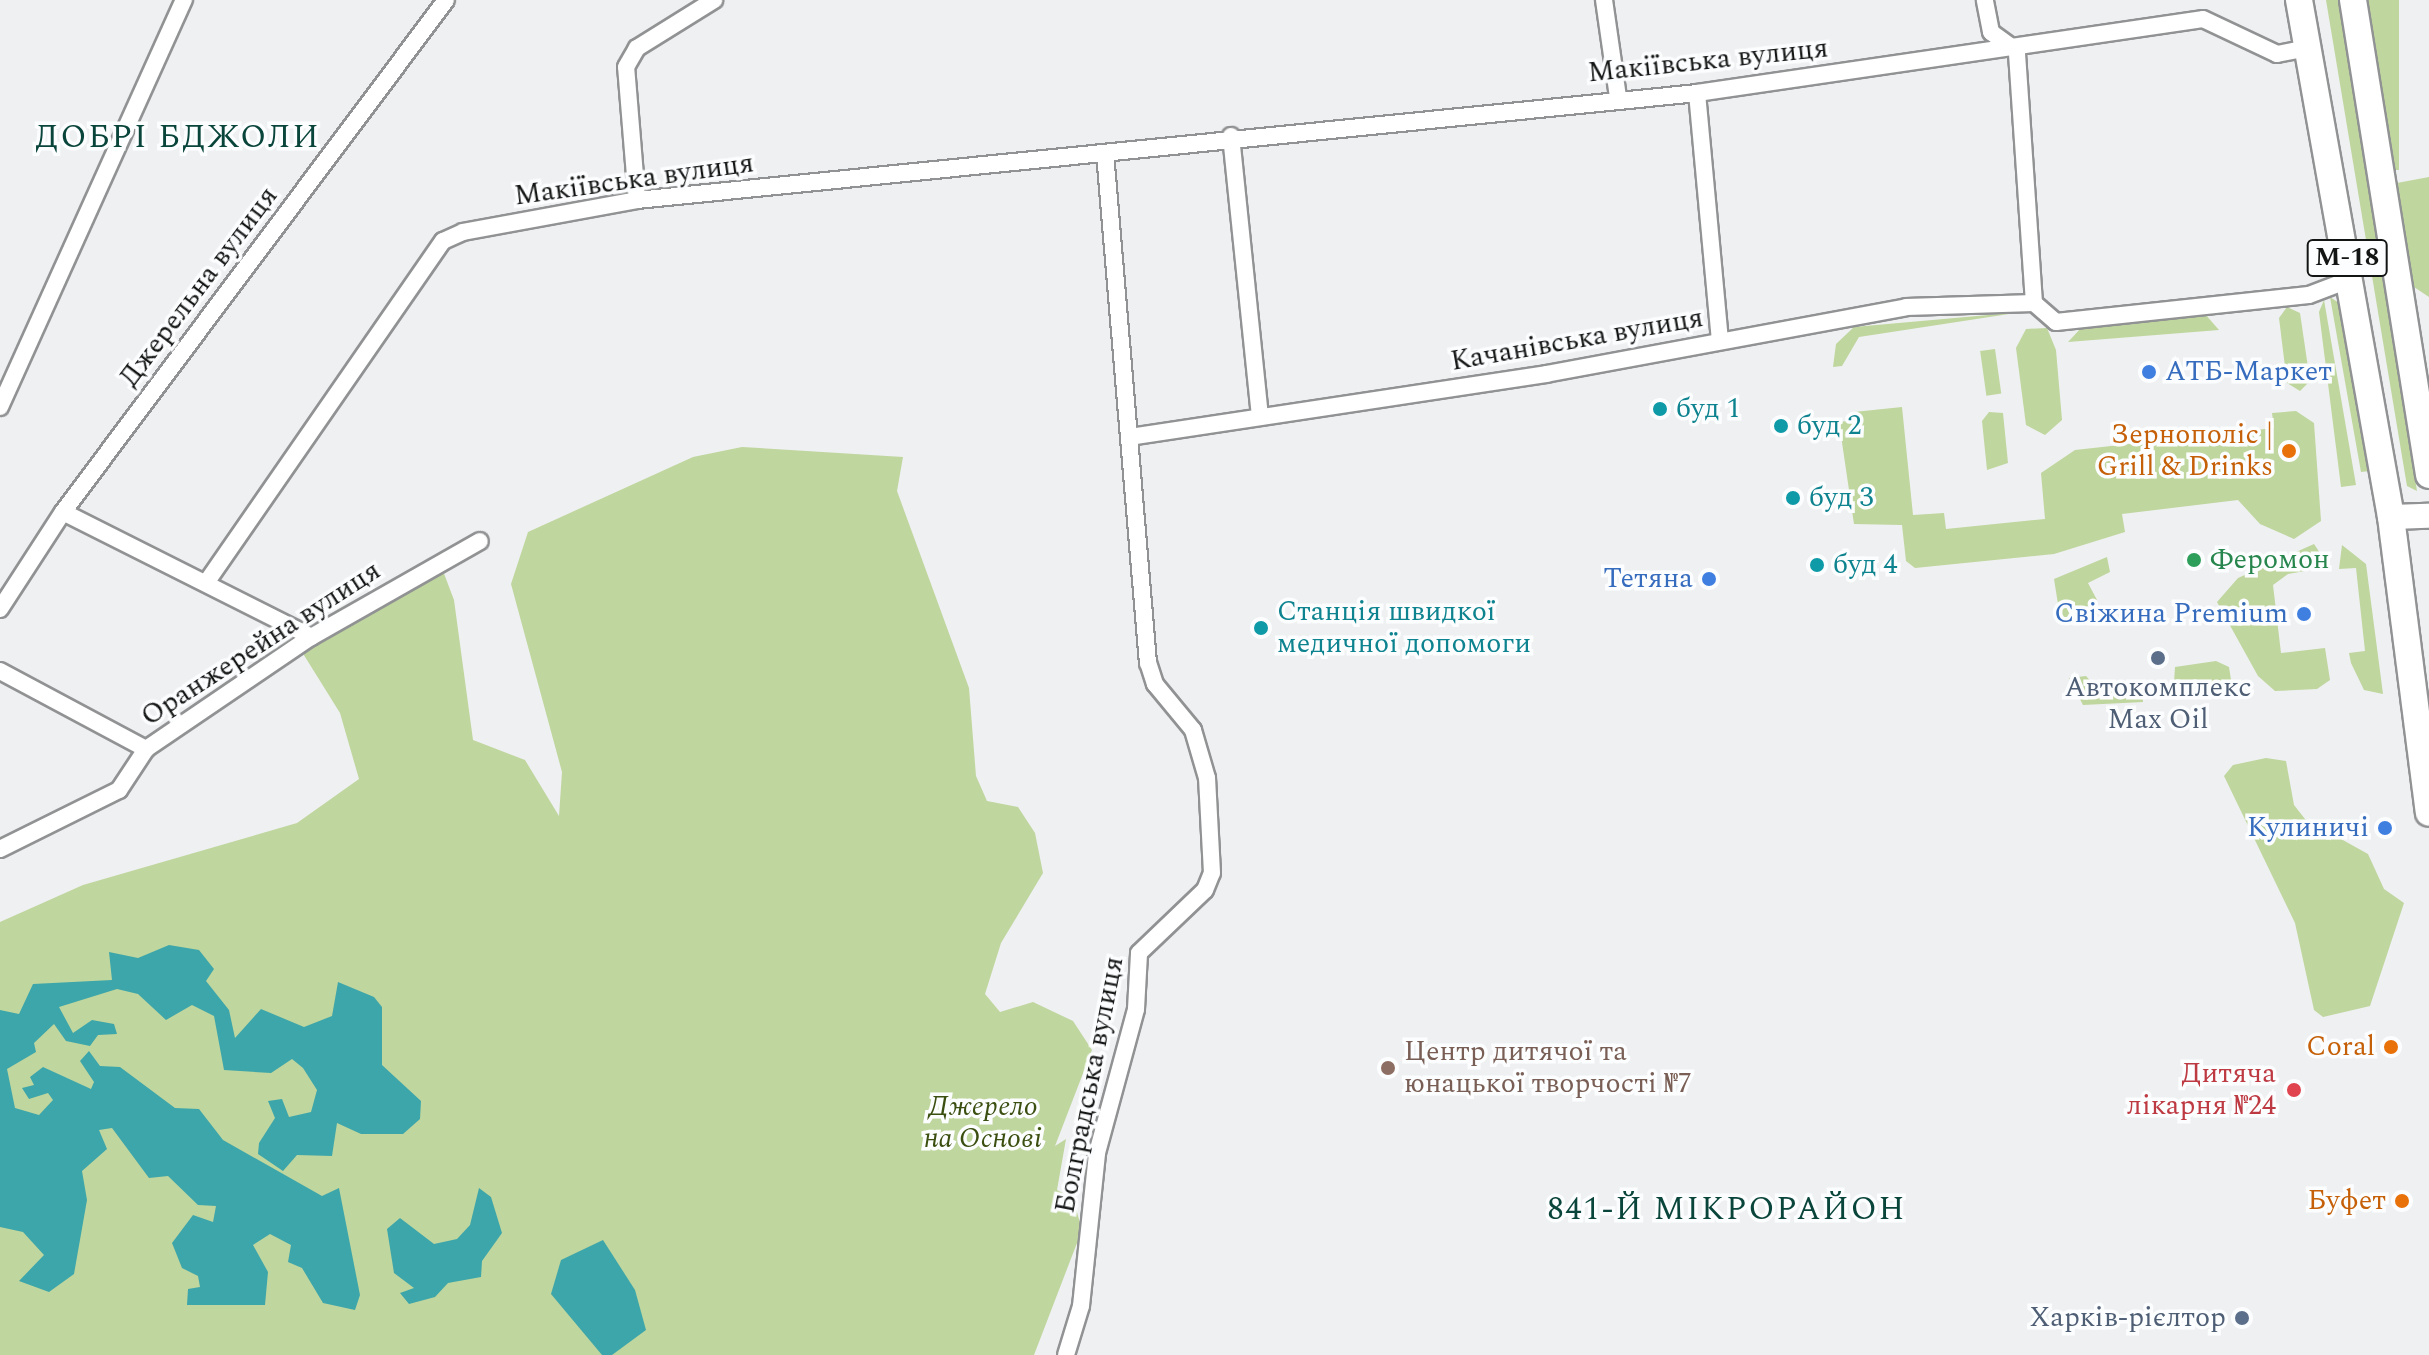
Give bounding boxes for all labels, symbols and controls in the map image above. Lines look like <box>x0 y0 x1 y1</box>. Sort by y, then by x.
street label: Макіївська вулиця <box>1586 32 1830 90</box>
district label: ДОБРІ БДЖОЛИ <box>35 119 321 157</box>
street label: Макіївська вулиця <box>512 147 756 213</box>
street label: Джерельна вулиця <box>113 180 285 394</box>
road number: М-18 <box>2305 236 2389 280</box>
street label: Качанівська вулиця <box>1448 301 1706 379</box>
place label: АТБ-Маркет <box>2165 355 2332 389</box>
marker: АТБ-Маркет <box>2140 363 2158 381</box>
place label: буд 1 <box>1676 392 1741 426</box>
marker: буд 1 <box>1651 400 1669 418</box>
place label: буд 2 <box>1797 409 1862 443</box>
marker: буд 2 <box>1772 417 1790 435</box>
place label: Зернополіс | Grill & Drinks <box>2097 418 2273 484</box>
marker: Зернополіс | Grill & Drinks <box>2280 442 2298 460</box>
place label: буд 3 <box>1809 481 1874 515</box>
marker: буд 3 <box>1784 489 1802 507</box>
place label: Феромон <box>2210 543 2330 577</box>
place label: буд 4 <box>1833 548 1898 582</box>
marker: Феромон <box>2185 551 2203 569</box>
street label: Оранжерейна вулиця <box>135 554 387 734</box>
marker: буд 4 <box>1808 556 1826 574</box>
place label: Тетяна <box>1603 562 1693 596</box>
marker: Тетяна <box>1700 570 1718 588</box>
place label: Станція швидкої медичної допомоги <box>1277 595 1531 661</box>
place label: Свіжина Premium <box>2054 597 2288 631</box>
marker: Свіжина Premium <box>2295 605 2313 623</box>
marker: Станція швидкої медичної допомоги <box>1252 619 1270 637</box>
marker: Автокомплекс Max Oil <box>2149 649 2167 667</box>
place label: Автокомплекс Max Oil <box>2064 671 2252 737</box>
place label: Кулиничі <box>2247 811 2369 845</box>
marker: Кулиничі <box>2376 819 2394 837</box>
street label: Болградська вулиця <box>1049 954 1131 1216</box>
place label: Coral <box>2306 1030 2375 1064</box>
place label: Центр дитячої та юнацької творчості №7 <box>1404 1035 1692 1101</box>
marker: Coral <box>2382 1038 2400 1056</box>
place label: Дитяча лікарня №24 <box>2127 1057 2276 1123</box>
marker: Центр дитячої та юнацької творчості №7 <box>1379 1059 1397 1077</box>
marker: Дитяча лікарня №24 <box>2283 1079 2305 1101</box>
park label: Джерело на Основі <box>924 1090 1042 1156</box>
place label: Буфет <box>2308 1184 2386 1218</box>
district label: 841-Й МІКРОРАЙОН <box>1548 1191 1906 1229</box>
marker: Буфет <box>2393 1192 2411 1210</box>
place label: Харків-рієлтор <box>2030 1301 2226 1335</box>
marker: Харків-рієлтор <box>2233 1309 2251 1327</box>

